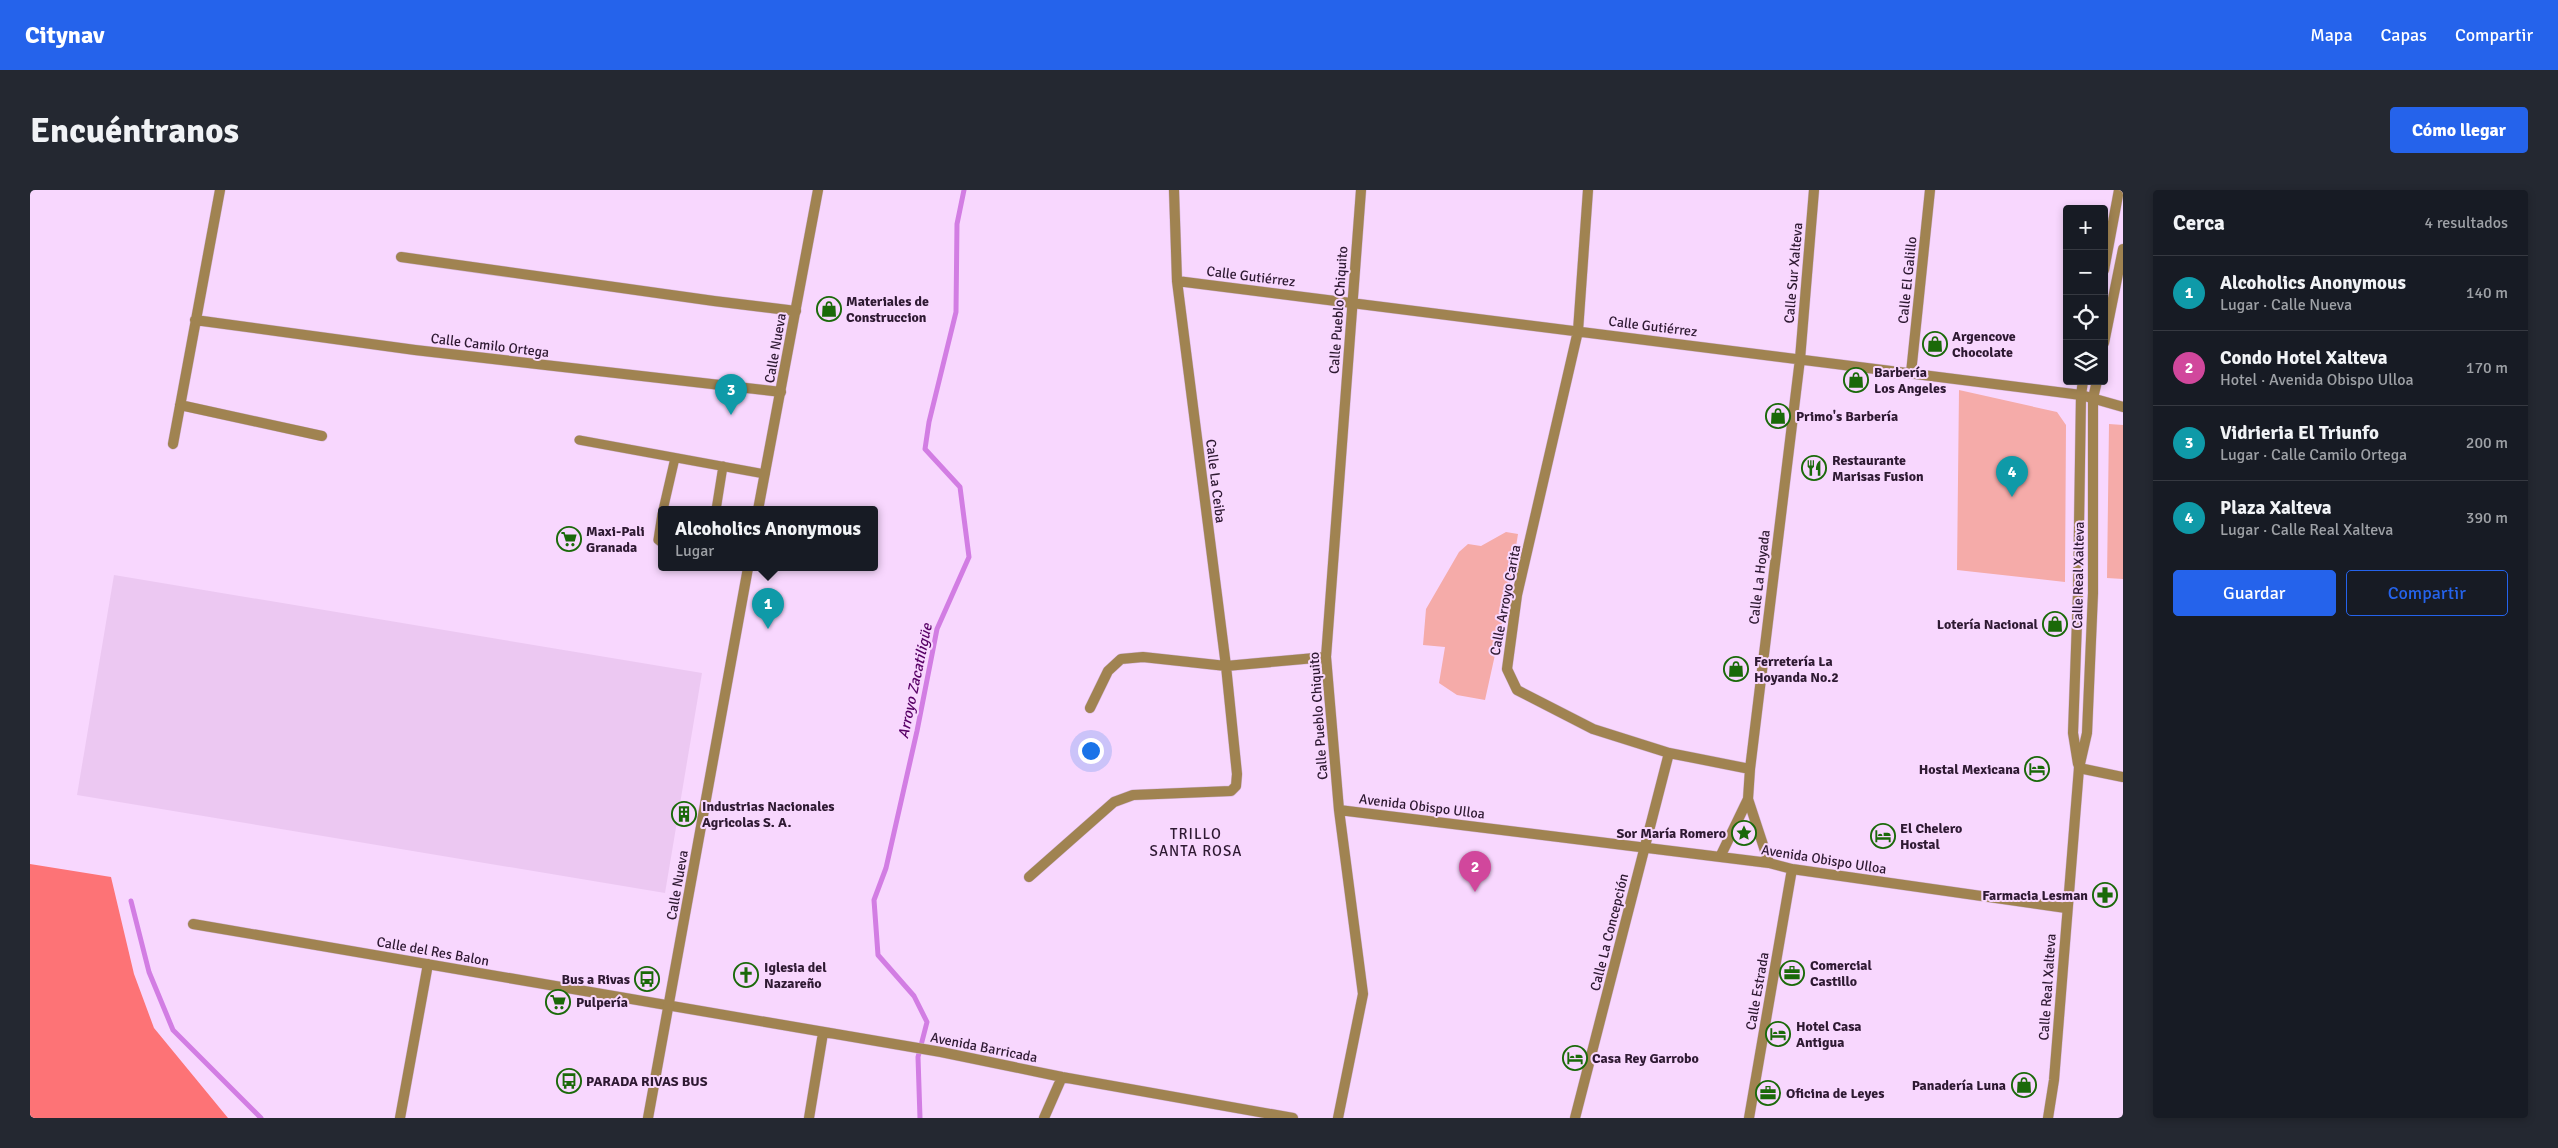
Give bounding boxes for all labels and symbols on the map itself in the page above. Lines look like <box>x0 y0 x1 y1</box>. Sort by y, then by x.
street label: Calle Sur Xalteva <box>1781 222 1806 324</box>
street label: Calle El Galillo <box>1894 236 1921 325</box>
street label: Calle Pueblo Chiquito <box>1326 245 1351 375</box>
street label: Calle Gutiérrez <box>1206 263 1296 290</box>
place label: Materiales de Construccion <box>846 293 929 326</box>
shop icon: Materiales de Construccion <box>816 296 842 322</box>
street label: Calle Nueva <box>761 312 790 384</box>
street label: Calle Gutiérrez <box>1608 313 1698 340</box>
place label: Argencove Chocolate <box>1952 328 2016 361</box>
street label: Calle Camilo Ortega <box>430 330 550 361</box>
shop icon: Argencove Chocolate <box>1922 331 1948 357</box>
place label: Barbería Los Angeles <box>1874 364 1946 397</box>
shop icon: Barbería Los Angeles <box>1843 367 1869 393</box>
pin: 3 <box>715 374 747 415</box>
shop icon: Primo's Barbería <box>1765 403 1791 429</box>
place label: Primo's Barbería <box>1796 408 1898 425</box>
street label: Calle La Ceiba <box>1202 438 1229 524</box>
place label: Restaurante Marisas Fusion <box>1832 452 1924 485</box>
restaurant icon: Restaurante Marisas Fusion <box>1801 455 1827 481</box>
pin: 4 <box>1996 456 2028 497</box>
street label: Calle Real Xalteva <box>2069 521 2088 629</box>
place label: Maxi-Pali Granada <box>586 523 645 556</box>
supermarket icon: Maxi-Pali Granada <box>556 526 582 552</box>
street label: Calle La Hoyada <box>1745 529 1774 625</box>
street label: Calle Arroyo Carita <box>1486 543 1525 657</box>
pin: 1 <box>752 588 784 629</box>
shop icon: Lotería Nacional <box>2042 611 2068 637</box>
place label: Lotería Nacional <box>1937 616 2039 633</box>
water label: Arroyo Zacatiligüe <box>894 620 936 740</box>
street label: Calle Pueblo Chiquito <box>1306 651 1331 781</box>
place label: Ferretería La Hoyanda No.2 <box>1754 653 1839 686</box>
shop icon: Ferretería La Hoyanda No.2 <box>1723 656 1749 682</box>
your location <box>1078 738 1104 764</box>
hotel icon: Hostal Mexicana <box>2024 756 2050 782</box>
place label: Hostal Mexicana <box>1919 761 2020 778</box>
street label: Avenida Obispo Ulloa <box>1358 790 1486 823</box>
place label: Industrias Nacionales Agricolas S. A. <box>702 798 835 831</box>
building icon: Industrias Nacionales Agricolas S. A. <box>671 801 697 827</box>
place icon: Sor María Romero <box>1731 820 1757 846</box>
place label: El Chelero Hostal <box>1900 820 1962 853</box>
hotel icon: El Chelero Hostal <box>1870 823 1896 849</box>
district label: TRILLO SANTA ROSA <box>1150 825 1242 860</box>
place label: Sor María Romero <box>1617 825 1726 842</box>
street label: Avenida Obispo Ulloa <box>1760 841 1888 878</box>
street label: Calle Nueva <box>663 849 692 921</box>
pin: 2 <box>1459 851 1491 892</box>
street label: Calle La Concepción <box>1587 872 1632 993</box>
pharmacy icon: Farmacia Lesman <box>2092 882 2118 908</box>
place label: Farmacia Lesman <box>1982 887 2088 904</box>
street label: Calle del Res Balon <box>375 933 491 970</box>
street label: Calle Real Xalteva <box>2035 933 2060 1041</box>
street label: Calle Estrada <box>1742 951 1773 1031</box>
place label: Comercial Castillo <box>1810 957 1873 990</box>
place label: Iglesia del Nazareño <box>764 959 827 992</box>
office icon: Comercial Castillo <box>1779 960 1805 986</box>
church icon: Iglesia del Nazareño <box>733 962 759 988</box>
bus stop icon: Bus a Rivas <box>634 966 660 992</box>
place label: Bus a Rivas <box>561 971 630 988</box>
supermarket icon: Pulpería <box>545 989 571 1015</box>
place label: Pulpería <box>576 994 628 1011</box>
place label: Hotel Casa Antigua <box>1796 1018 1862 1051</box>
hotel icon: Hotel Casa Antigua <box>1765 1021 1791 1047</box>
street label: Avenida Barricada <box>929 1029 1039 1066</box>
hotel icon: Casa Rey Garrobo <box>1562 1045 1588 1071</box>
place label: Casa Rey Garrobo <box>1592 1050 1699 1067</box>
bus stop icon: PARADA RIVAS BUS <box>556 1068 582 1094</box>
shop icon: Panadería Luna <box>2011 1072 2037 1098</box>
place label: PARADA RIVAS BUS <box>586 1073 708 1090</box>
place label: Panadería Luna <box>1912 1077 2006 1094</box>
office icon: Oficina de Leyes <box>1755 1080 1781 1106</box>
place label: Oficina de Leyes <box>1786 1085 1884 1102</box>

